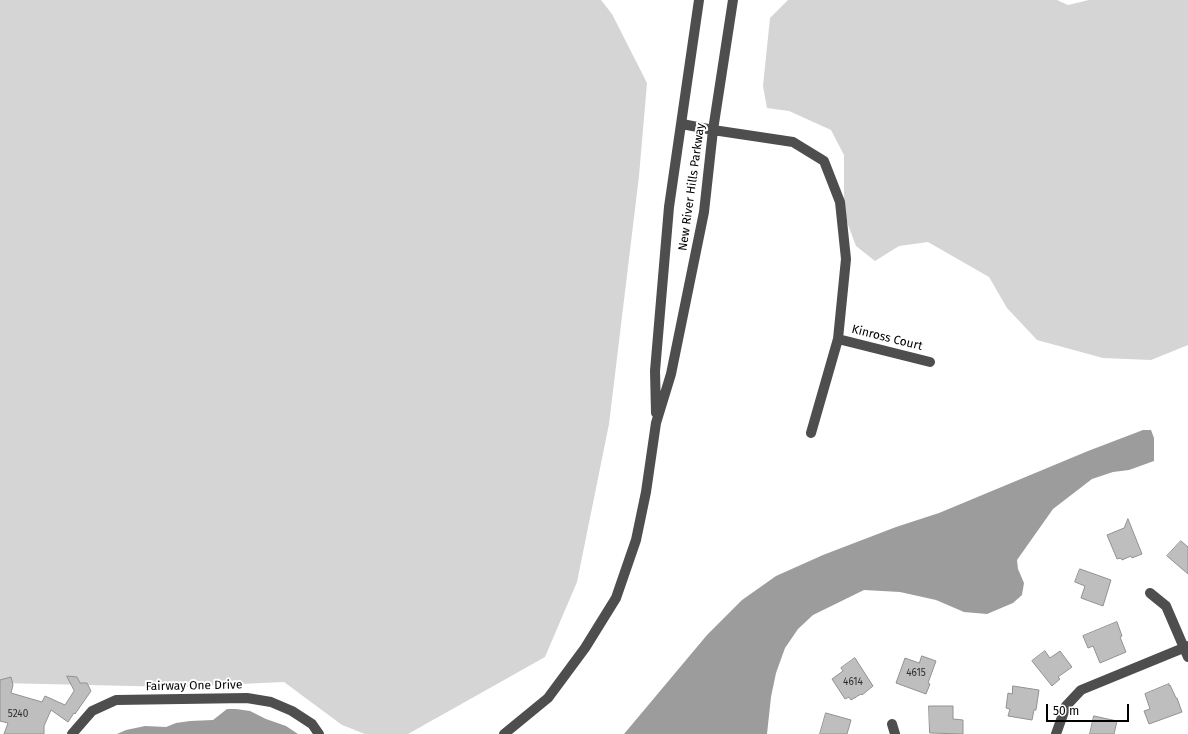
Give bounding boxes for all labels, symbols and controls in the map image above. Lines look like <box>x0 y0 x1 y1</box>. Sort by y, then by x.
street label: New River Hills Parkway <box>676 122 708 252</box>
street label: Kinross Court <box>850 322 924 354</box>
house number: 4615 <box>906 667 926 679</box>
house number: 4614 <box>843 676 863 688</box>
street label: Fairway One Drive <box>145 678 243 694</box>
scale bar <box>1048 696 1131 722</box>
text: 50 m <box>1053 704 1079 718</box>
house number: 5240 <box>8 708 28 720</box>

